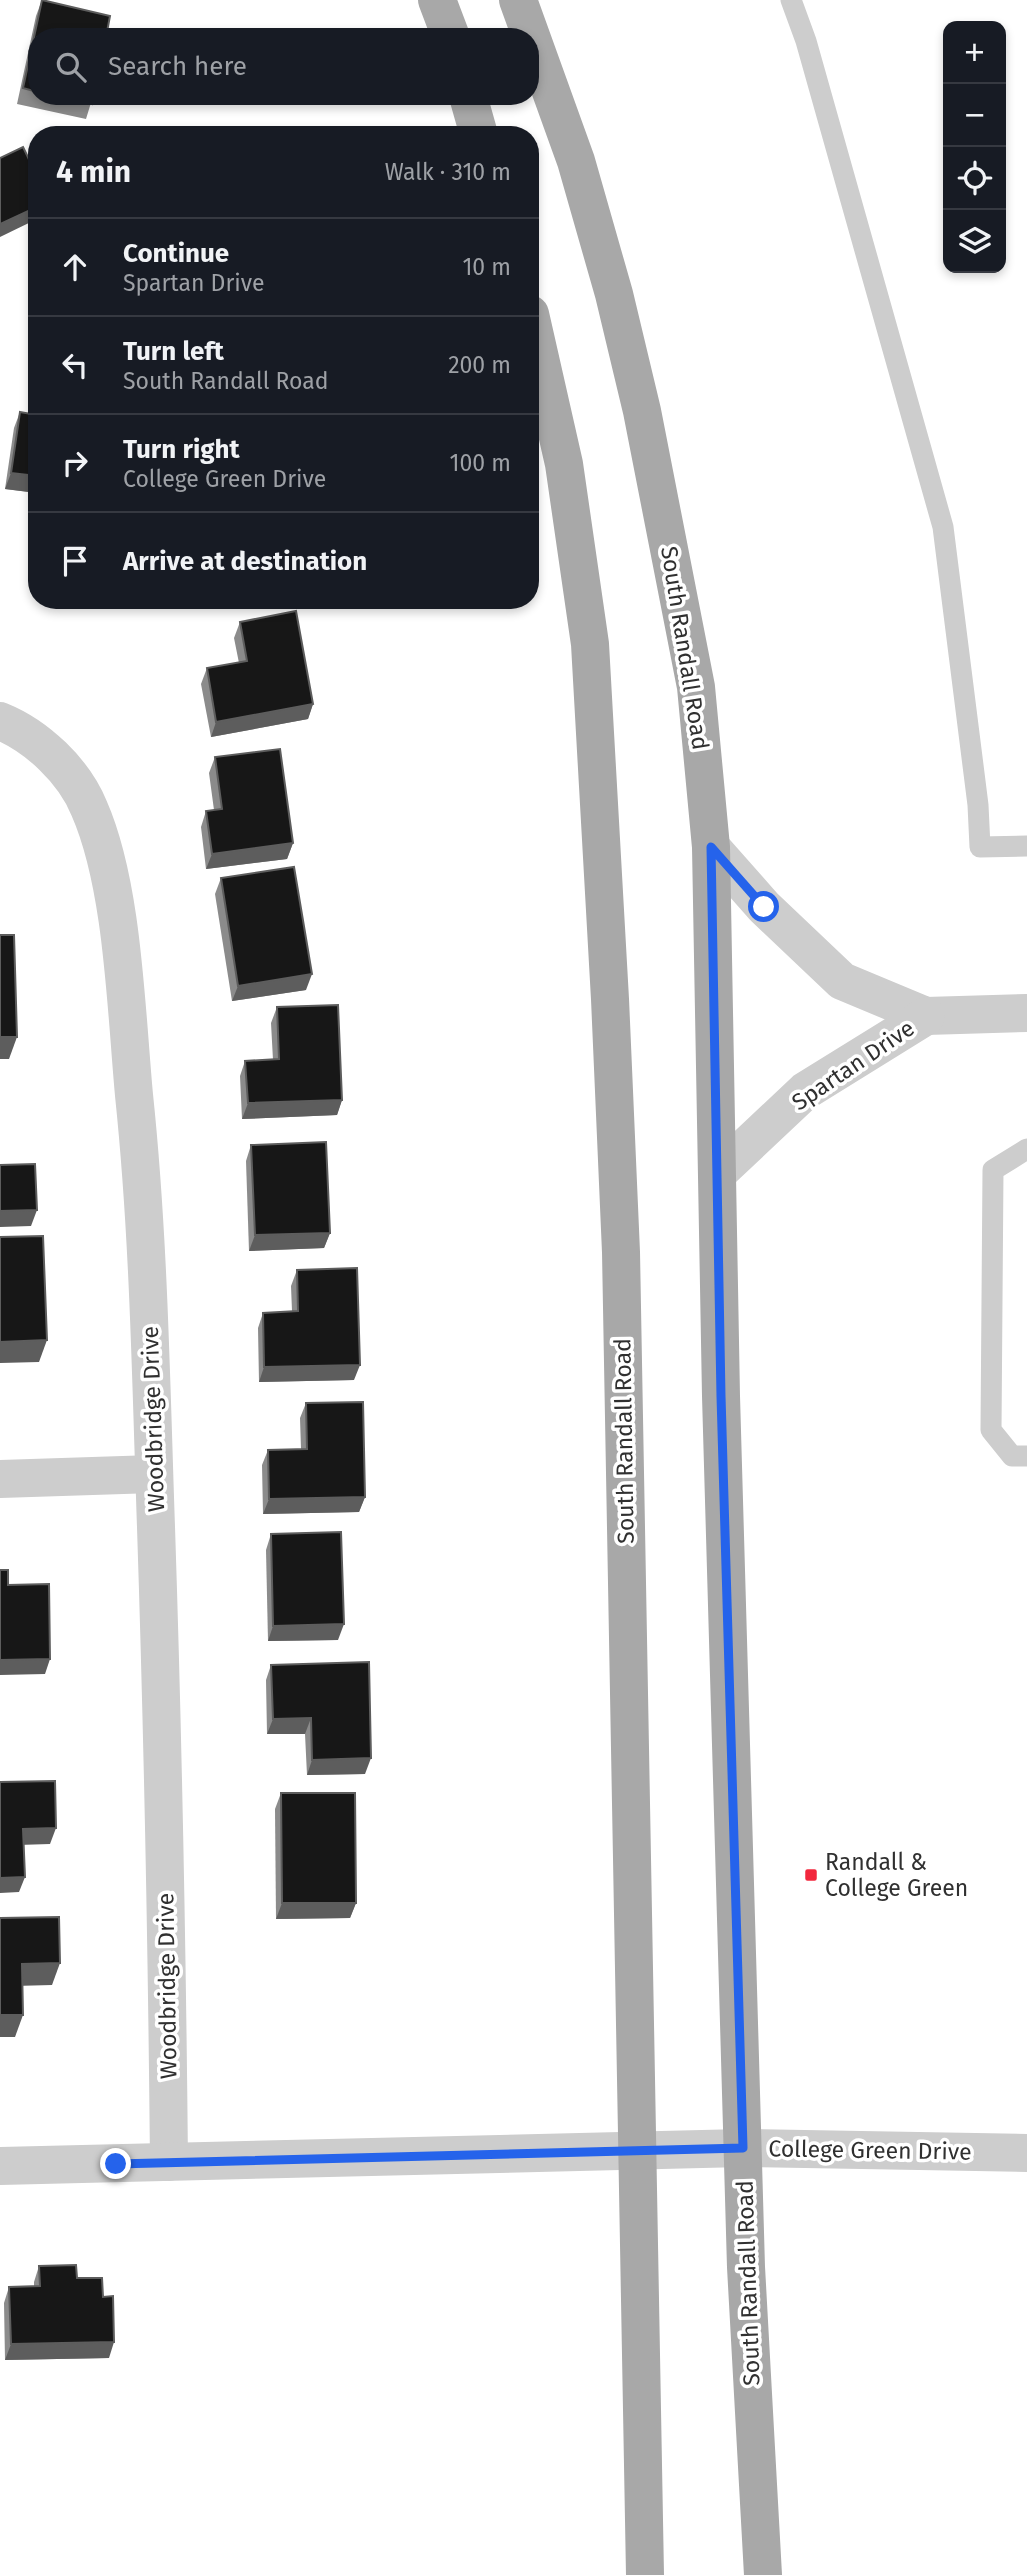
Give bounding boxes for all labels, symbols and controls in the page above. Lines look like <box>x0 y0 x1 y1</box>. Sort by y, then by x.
map controls <box>943 21 1006 273</box>
button: + <box>943 21 1006 84</box>
search box <box>28 28 539 105</box>
icon: search <box>52 48 90 86</box>
text: Search here <box>108 51 247 82</box>
button: − <box>943 84 1006 147</box>
button: locate <box>943 147 1006 210</box>
text: 4 min <box>56 154 131 190</box>
text: Walk · 310 m <box>385 158 511 186</box>
button: layers <box>943 210 1006 273</box>
text: Continue <box>123 238 229 269</box>
icon: ahead <box>56 248 94 286</box>
text: 10 m <box>462 253 511 281</box>
text: Spartan Drive <box>123 269 265 297</box>
text: Turn left <box>123 336 224 367</box>
icon: left <box>56 346 94 384</box>
text: 200 m <box>448 351 511 379</box>
text: South Randall Road <box>123 367 329 395</box>
text: Turn right <box>123 434 240 465</box>
icon: right <box>56 444 94 482</box>
text: 100 m <box>450 449 511 477</box>
text: College Green Drive <box>123 465 326 493</box>
icon: arrive <box>56 542 94 580</box>
street label: South Randall Road <box>655 544 715 752</box>
text: Arrive at destination <box>123 546 367 577</box>
route start <box>748 891 779 922</box>
street label: Spartan Drive <box>787 1014 919 1116</box>
street label: Woodbridge Drive <box>136 1325 170 1513</box>
street label: South Randall Road <box>608 1338 640 1544</box>
place label: Randall & College Green <box>825 1848 968 1902</box>
marker: Randall & College Green <box>803 1867 819 1883</box>
street label: Woodbridge Drive <box>151 1893 183 2079</box>
street label: College Green Drive <box>768 2134 972 2166</box>
route end <box>100 2148 131 2179</box>
street label: South Randall Road <box>730 2180 766 2386</box>

